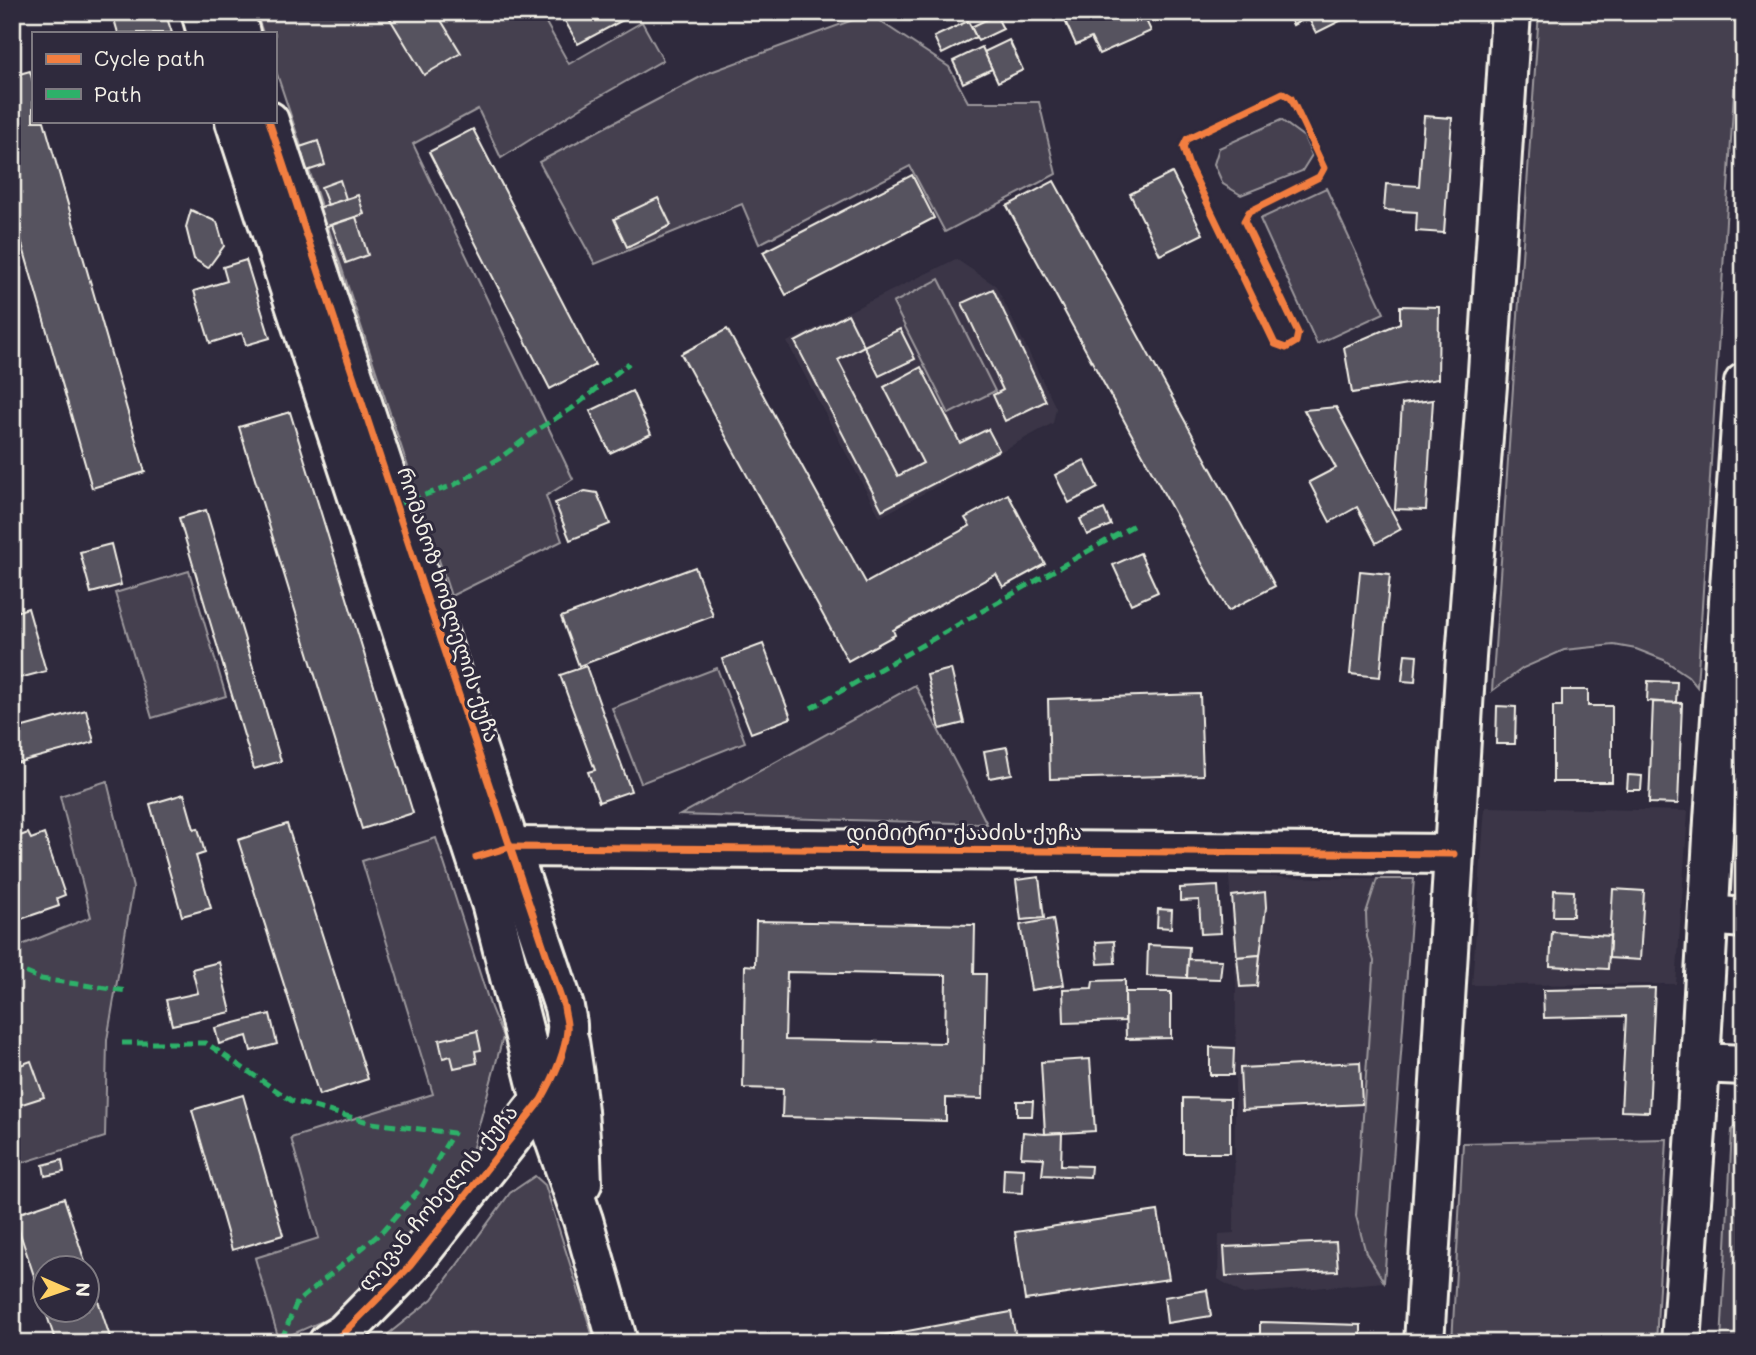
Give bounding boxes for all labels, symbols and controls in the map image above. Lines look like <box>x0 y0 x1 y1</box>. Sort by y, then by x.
legend <box>32 32 276 122</box>
text: Cycle path <box>94 44 204 71</box>
text: Path <box>94 80 141 107</box>
street label: რომანოზ ხომლელის ქუჩა <box>391 464 507 746</box>
street label: დიმიტრი ქააძის ქუჩა <box>846 818 1082 846</box>
street label: ლევან ჩოხელის ქუჩა <box>351 1098 524 1297</box>
north arrow <box>32 1254 102 1324</box>
text: N <box>71 1282 96 1297</box>

